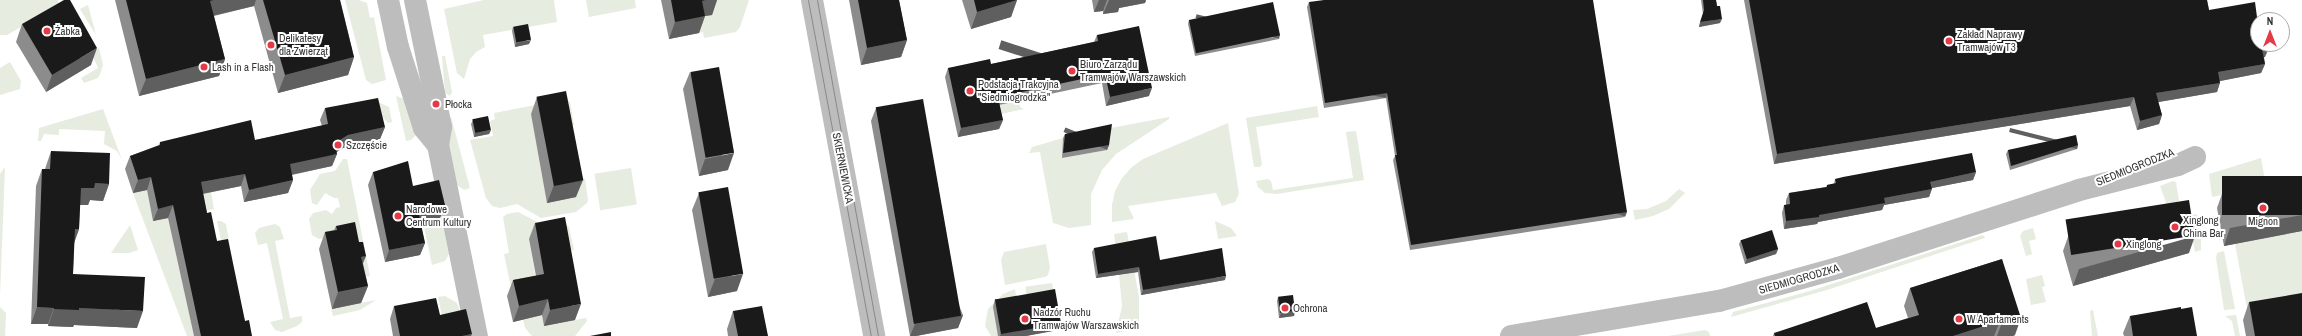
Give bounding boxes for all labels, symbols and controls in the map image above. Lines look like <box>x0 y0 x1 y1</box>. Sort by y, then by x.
north arrow <box>2250 12 2290 52</box>
text: N <box>2267 14 2273 28</box>
place label: Żabka <box>55 24 80 38</box>
marker: Żabka <box>42 26 52 36</box>
place label: Zakład Naprawy Tramwajów T3 <box>1957 28 2022 54</box>
place label: Delikatesy dla Zwierząt <box>279 32 328 58</box>
marker: Zakład Naprawy Tramwajów T3 <box>1944 36 1954 46</box>
marker: Delikatesy dla Zwierząt <box>266 40 276 50</box>
place label: Biuro Zarządu Tramwajów Warszawskich <box>1080 58 1186 84</box>
place label: Lash in a Flash <box>212 60 274 74</box>
marker: Lash in a Flash <box>199 62 209 72</box>
marker: Biuro Zarządu Tramwajów Warszawskich <box>1067 66 1077 76</box>
place label: Podstacja Trakcyjna "Siedmiogrodzka" <box>978 78 1059 104</box>
marker: Podstacja Trakcyjna "Siedmiogrodzka" <box>965 86 975 96</box>
place label: Płocka <box>445 97 472 111</box>
marker: Płocka <box>430 98 442 110</box>
street label: SKIERNIEWICKA <box>830 132 856 204</box>
place label: Szczęście <box>346 138 387 152</box>
marker: Szczęście <box>333 140 343 150</box>
street label: SIEDMIOGRODZKA <box>2094 145 2176 189</box>
place label: Narodowe Centrum Kultury <box>406 203 471 229</box>
marker: Mignon <box>2258 203 2268 213</box>
marker: Narodowe Centrum Kultury <box>393 211 403 221</box>
place label: Xinglong China Bar <box>2183 214 2224 240</box>
place label: Mignon <box>2248 214 2278 228</box>
marker: Xinglong China Bar <box>2170 222 2180 232</box>
place label: Xinglong <box>2126 237 2162 251</box>
marker: Xinglong <box>2113 239 2123 249</box>
street label: SIEDMIOGRODZKA <box>1757 261 1841 297</box>
place label: Ochrona <box>1293 301 1328 315</box>
marker: Ochrona <box>1280 303 1290 313</box>
place label: Nadzór Ruchu Tramwajów Warszawskich <box>1033 306 1139 332</box>
place label: W Apartaments <box>1967 312 2029 326</box>
marker: Nadzór Ruchu Tramwajów Warszawskich <box>1020 314 1030 324</box>
marker: W Apartaments <box>1954 314 1964 324</box>

